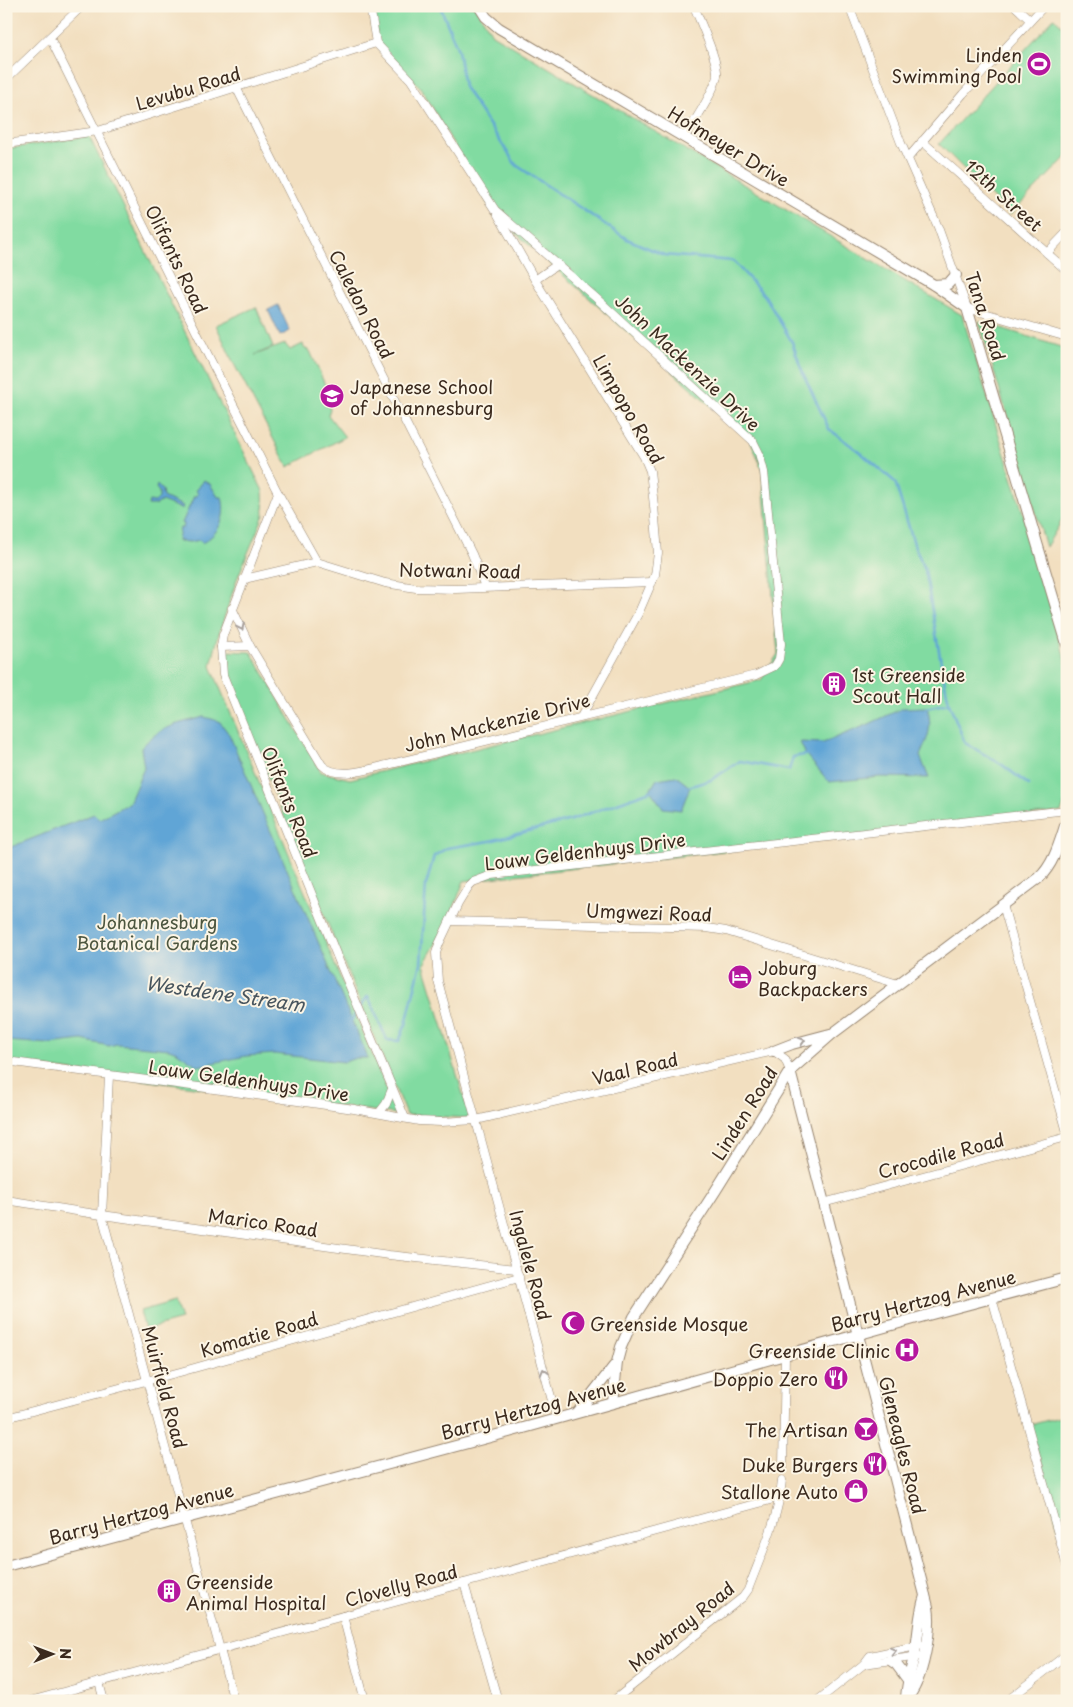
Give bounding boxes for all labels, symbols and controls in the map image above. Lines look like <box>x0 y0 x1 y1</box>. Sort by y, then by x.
place label: Linden Swimming Pool <box>892 41 1022 89</box>
sports icon: Linden Swimming Pool <box>1026 51 1052 77</box>
street label: Levubu Road <box>132 59 244 117</box>
street label: Hofmeyer Drive <box>663 99 795 193</box>
street label: 12th Street <box>959 153 1049 237</box>
street label: Olifants Road <box>139 200 215 318</box>
street label: Caledon Road <box>323 245 401 363</box>
street label: Tana Road <box>959 268 1013 364</box>
street label: John Mackenzie Drive <box>609 287 767 437</box>
street label: Limpopo Road <box>587 349 671 469</box>
place label: Japanese School of Johannesburg <box>350 373 493 421</box>
school or university icon: Japanese School of Johannesburg <box>319 383 345 409</box>
street label: Notwani Road <box>399 555 521 585</box>
one-way arrow <box>235 621 245 630</box>
place label: 1st Greenside Scout Hall <box>852 661 965 709</box>
building icon: 1st Greenside Scout Hall <box>821 671 847 697</box>
street label: John Mackenzie Drive <box>401 686 593 758</box>
street label: Olifants Road <box>255 742 325 862</box>
street label: Louw Geldenhuys Drive <box>483 825 687 877</box>
street label: Umgwezi Road <box>585 896 713 928</box>
park label: Johannesburg Botanical Gardens <box>76 908 238 956</box>
place label: Joburg Backpackers <box>758 954 868 1002</box>
hotel icon: Joburg Backpackers <box>727 964 753 990</box>
water label: Westdene Stream <box>144 968 307 1018</box>
one-way arrow <box>798 1036 806 1046</box>
street label: Vaal Road <box>589 1045 681 1091</box>
street label: Louw Geldenhuys Drive <box>147 1053 351 1107</box>
street label: Linden Road <box>704 1061 784 1165</box>
street label: Crocodile Road <box>875 1125 1007 1185</box>
street label: Marico Road <box>206 1201 320 1243</box>
street label: Ingalele Road <box>503 1207 559 1323</box>
street label: Barry Hertzog Avenue <box>828 1262 1019 1338</box>
street label: Komatie Road <box>197 1304 321 1364</box>
mosque icon: Greenside Mosque <box>560 1310 586 1336</box>
place label: Greenside Mosque <box>590 1310 748 1337</box>
street label: Muirfield Road <box>136 1322 194 1452</box>
place label: Greenside Clinic <box>749 1337 890 1364</box>
hospital icon: Greenside Clinic <box>894 1337 920 1363</box>
place label: Doppio Zero <box>713 1365 818 1392</box>
restaurant icon: Doppio Zero <box>823 1365 849 1391</box>
one-way arrow <box>540 1368 550 1376</box>
street label: Barry Hertzog Avenue <box>438 1370 629 1446</box>
street label: Gleneagles Road <box>873 1373 933 1517</box>
place label: The Artisan <box>745 1416 848 1443</box>
bar icon: The Artisan <box>853 1416 879 1442</box>
place label: Duke Burgers <box>742 1451 858 1478</box>
restaurant icon: Duke Burgers <box>862 1451 888 1477</box>
street label: Barry Hertzog Avenue <box>46 1475 237 1551</box>
place label: Stallone Auto <box>721 1478 838 1505</box>
shop icon: Stallone Auto <box>843 1478 869 1504</box>
street label: Clovelly Road <box>342 1557 460 1613</box>
place label: Greenside Animal Hospital <box>186 1568 326 1616</box>
street label: Mowbray Road <box>622 1575 740 1677</box>
building icon: Greenside Animal Hospital <box>156 1578 182 1604</box>
north arrow <box>28 1630 78 1680</box>
one-way arrow <box>888 1646 897 1657</box>
text: N <box>55 1648 76 1659</box>

